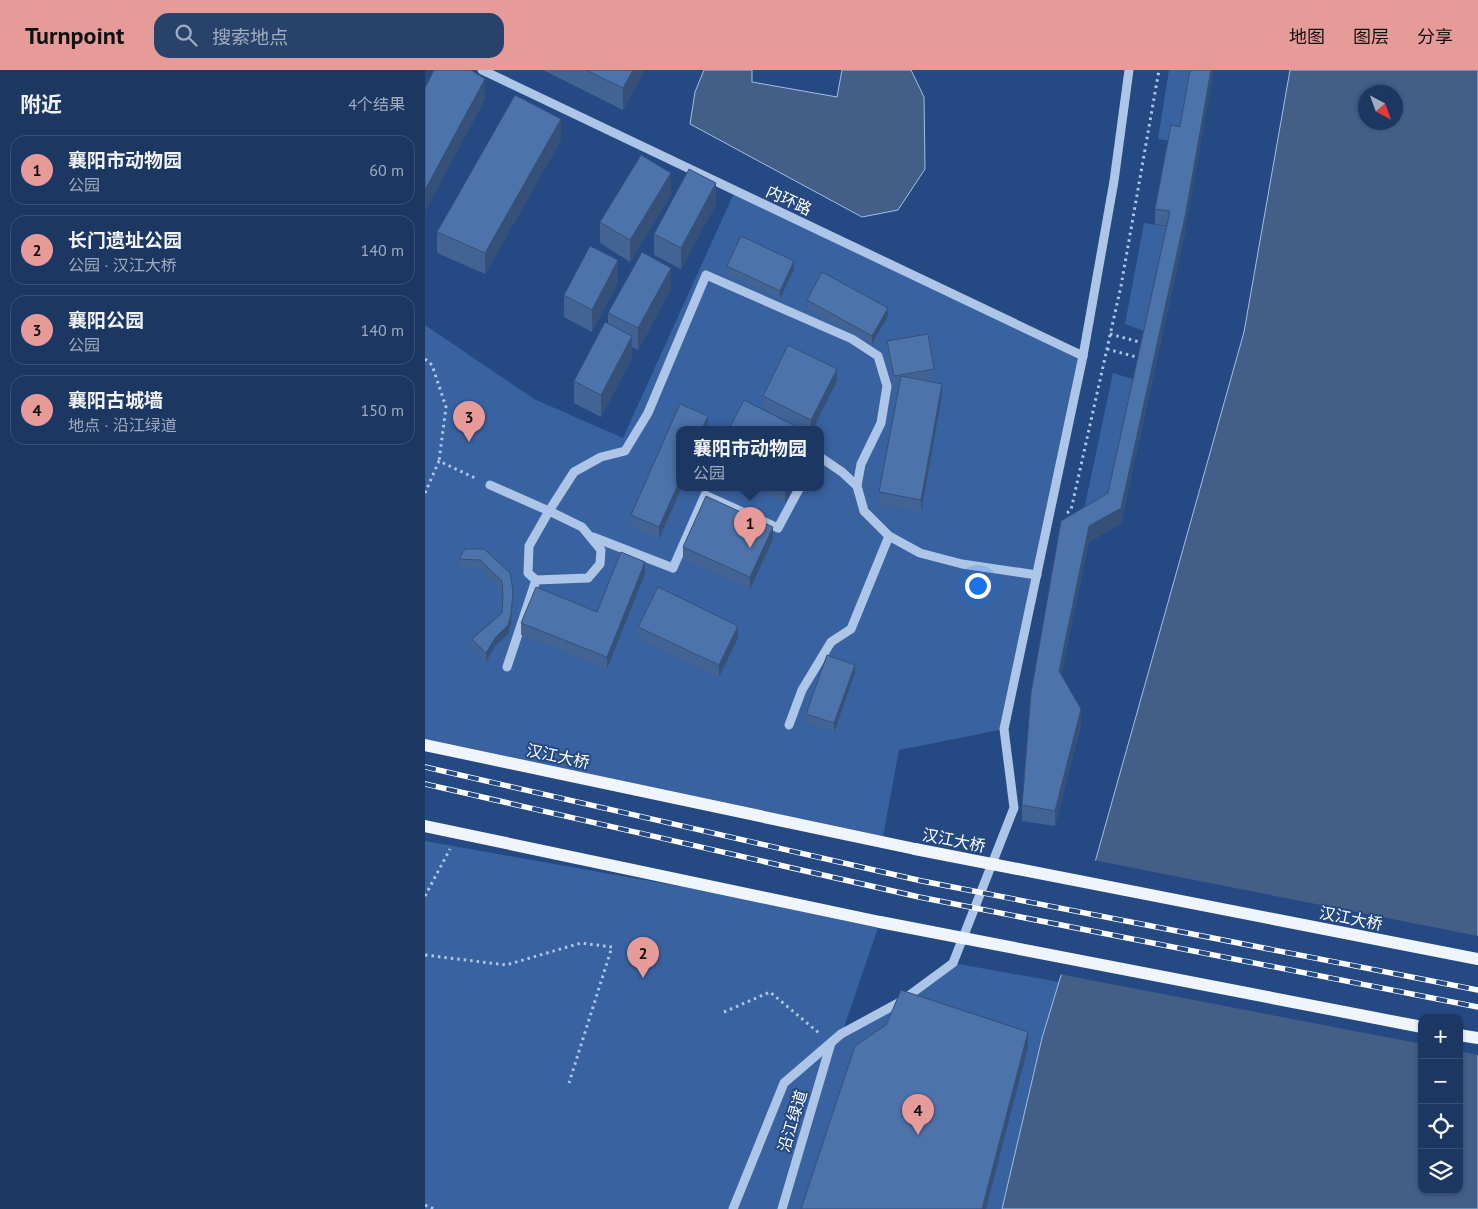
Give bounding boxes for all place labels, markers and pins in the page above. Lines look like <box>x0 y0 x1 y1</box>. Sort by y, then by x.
pin: 3 <box>453 401 485 442</box>
pin: 1 <box>734 507 766 548</box>
pin: 2 <box>627 937 659 978</box>
pin: 4 <box>902 1094 934 1135</box>

